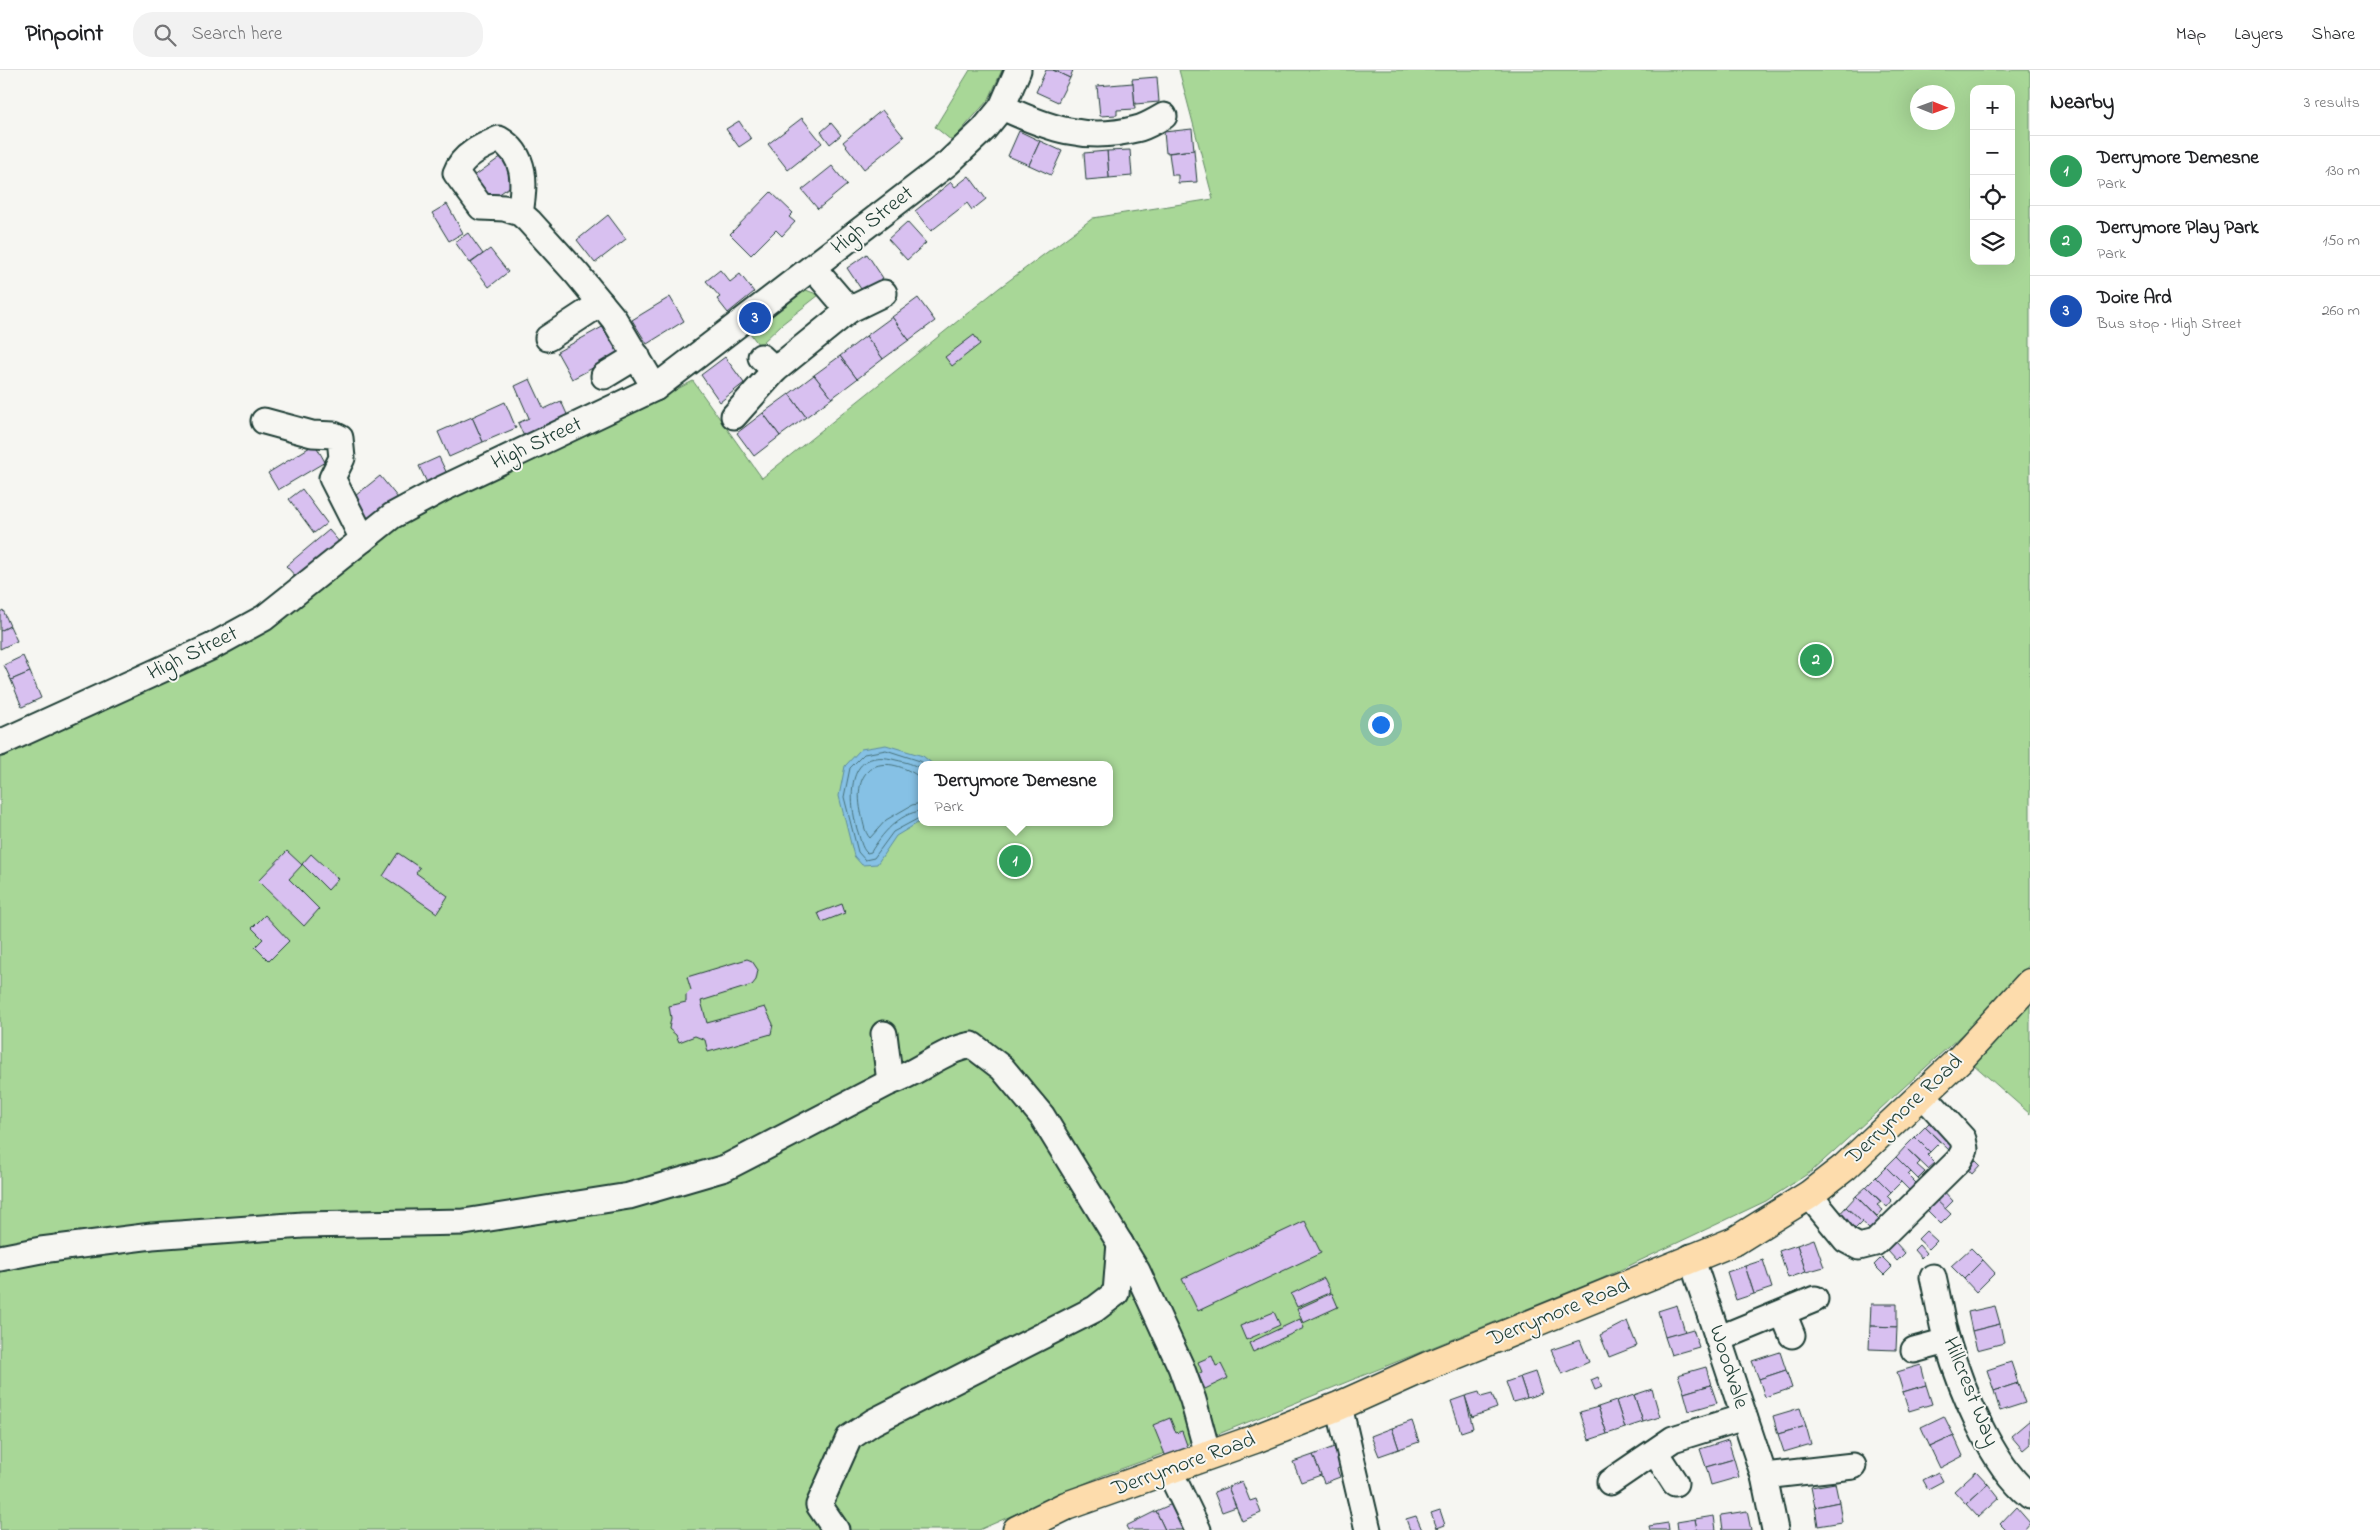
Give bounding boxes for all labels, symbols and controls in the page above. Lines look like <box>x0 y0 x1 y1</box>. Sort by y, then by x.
search box <box>133 12 483 57</box>
text: Pinpoint <box>25 17 103 52</box>
icon: search <box>151 21 179 49</box>
text: Search here <box>191 21 282 48</box>
text: Map <box>2176 22 2206 48</box>
text: Layers <box>2234 22 2284 48</box>
text: Share <box>2312 22 2355 48</box>
north arrow <box>1910 85 1955 130</box>
map controls <box>1970 85 2015 265</box>
button: + <box>1970 85 2015 130</box>
text: Nearby <box>2050 88 2114 118</box>
text: 3 results <box>2304 91 2360 115</box>
button: − <box>1970 130 2015 175</box>
text: Derrymore Demesne <box>2097 145 2259 172</box>
text: 1 <box>2063 159 2069 183</box>
text: 130 m <box>2325 159 2360 183</box>
text: Park <box>2097 172 2126 196</box>
button: locate <box>1970 175 2015 220</box>
street label: High Street <box>825 178 922 264</box>
text: Derrymore Play Park <box>2097 215 2259 242</box>
button: layers <box>1970 220 2015 265</box>
text: 2 <box>2062 229 2070 253</box>
text: 150 m <box>2322 229 2360 253</box>
text: Park <box>2097 242 2126 266</box>
text: Doire Ard <box>2097 285 2172 312</box>
pin: 3 <box>739 299 771 337</box>
text: 3 <box>2063 299 2069 323</box>
text: 260 m <box>2322 299 2360 323</box>
text: Bus stop · High Street <box>2097 312 2242 336</box>
street label: High Street <box>486 409 589 480</box>
street label: High Street <box>142 618 245 691</box>
pin: 2 <box>1800 641 1832 679</box>
your location <box>1368 712 1394 738</box>
popup <box>918 761 1113 826</box>
text: Derrymore Demesne <box>935 768 1096 795</box>
text: Park <box>935 795 964 819</box>
pin: 1 <box>999 842 1031 880</box>
street label: Derrymore Road <box>1838 1047 1972 1174</box>
street label: Derrymore Road <box>1482 1270 1635 1357</box>
street label: Woodvale <box>1699 1321 1757 1413</box>
street label: Hillcrest Way <box>1933 1332 2007 1452</box>
street label: Derrymore Road <box>1107 1424 1260 1507</box>

